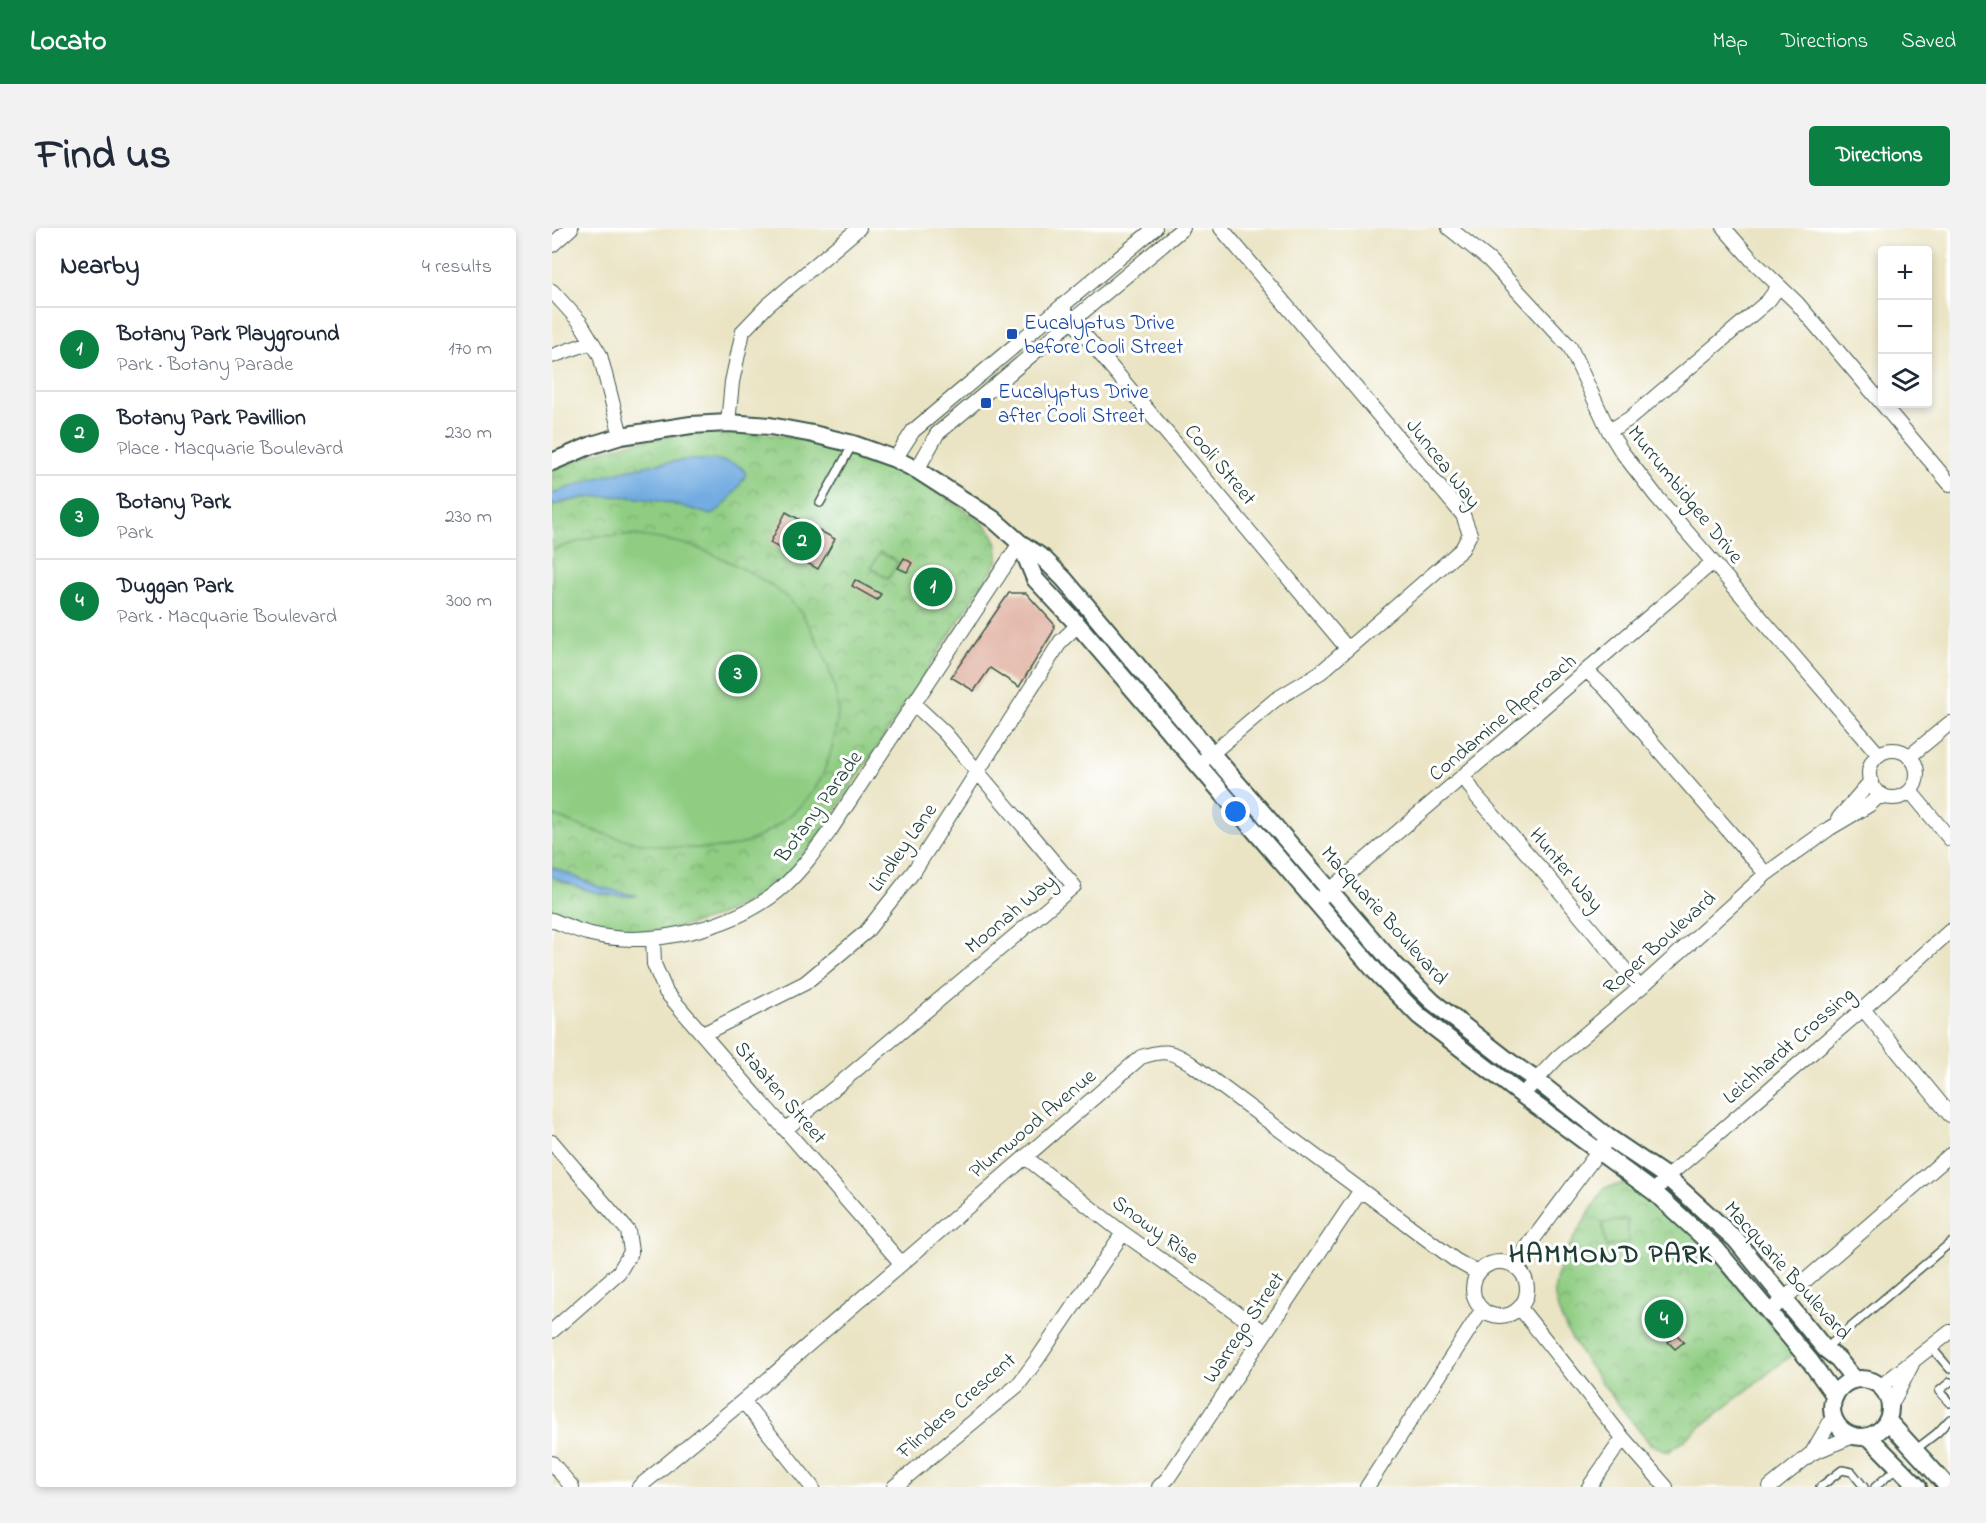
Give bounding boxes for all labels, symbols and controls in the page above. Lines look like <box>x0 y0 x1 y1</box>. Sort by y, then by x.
text: Locato <box>30 22 106 63</box>
text: Map <box>1712 27 1748 57</box>
text: Directions <box>1781 27 1868 57</box>
text: Saved <box>1901 27 1956 57</box>
text: Find us <box>36 126 171 187</box>
button: Directions <box>1809 126 1950 186</box>
map controls <box>1878 246 1932 408</box>
button: + <box>1878 246 1932 300</box>
text: Nearby <box>60 248 139 286</box>
text: 4 results <box>422 253 492 282</box>
button: − <box>1878 300 1932 354</box>
place label: Eucalyptus Drive before Cooli Street <box>1024 309 1183 363</box>
text: Botany Park Playground <box>117 319 339 351</box>
marker: Eucalyptus Drive before Cooli Street <box>1005 327 1019 341</box>
text: 1 <box>76 335 83 364</box>
text: 170 m <box>448 335 492 364</box>
text: Park · Botany Parade <box>117 351 293 380</box>
button: layers <box>1878 354 1932 408</box>
place label: Eucalyptus Drive after Cooli Street <box>998 378 1149 432</box>
marker: Eucalyptus Drive after Cooli Street <box>979 396 993 410</box>
text: Botany Park Pavillion <box>117 403 306 435</box>
street label: Juncea Way <box>1396 413 1487 517</box>
street label: Cooli Street <box>1176 418 1263 513</box>
text: 2 <box>75 419 84 448</box>
text: 230 m <box>445 419 492 448</box>
street label: Murrumbidgee Drive <box>1618 420 1750 572</box>
text: Place · Macquarie Boulevard <box>117 435 343 464</box>
text: Botany Park <box>117 487 231 519</box>
text: 3 <box>75 503 84 532</box>
text: 230 m <box>445 503 492 532</box>
pin: 2 <box>782 518 822 564</box>
text: Park <box>117 519 153 548</box>
pin: 1 <box>914 564 952 610</box>
text: Duggan Park <box>117 571 233 603</box>
text: 4 <box>75 587 84 616</box>
text: 300 m <box>446 587 492 616</box>
text: Park · Macquarie Boulevard <box>117 603 337 632</box>
street label: Condamine Approach <box>1423 648 1584 789</box>
pin: 3 <box>718 652 758 696</box>
street label: Botany Parade <box>768 744 873 871</box>
street label: Lindley Lane <box>862 797 947 900</box>
your location <box>1221 797 1250 826</box>
street label: Hunter Way <box>1520 822 1610 920</box>
street label: Macquarie Boulevard <box>1313 840 1454 993</box>
street label: Moonah Way <box>959 867 1065 963</box>
street label: Roper Boulevard <box>1597 884 1724 1002</box>
street label: Leichhardt Crossing <box>1717 981 1863 1114</box>
street label: Staaten Street <box>726 1035 833 1152</box>
street label: Plumwood Avenue <box>963 1062 1104 1187</box>
street label: Snowy Rise <box>1104 1189 1205 1274</box>
street label: Macquarie Boulevard <box>1716 1195 1857 1348</box>
district label: HAMMOND PARK <box>1509 1236 1713 1275</box>
street label: Warrego Street <box>1196 1266 1295 1391</box>
pin: 4 <box>1644 1296 1684 1342</box>
street label: Flinders Crescent <box>890 1346 1023 1467</box>

